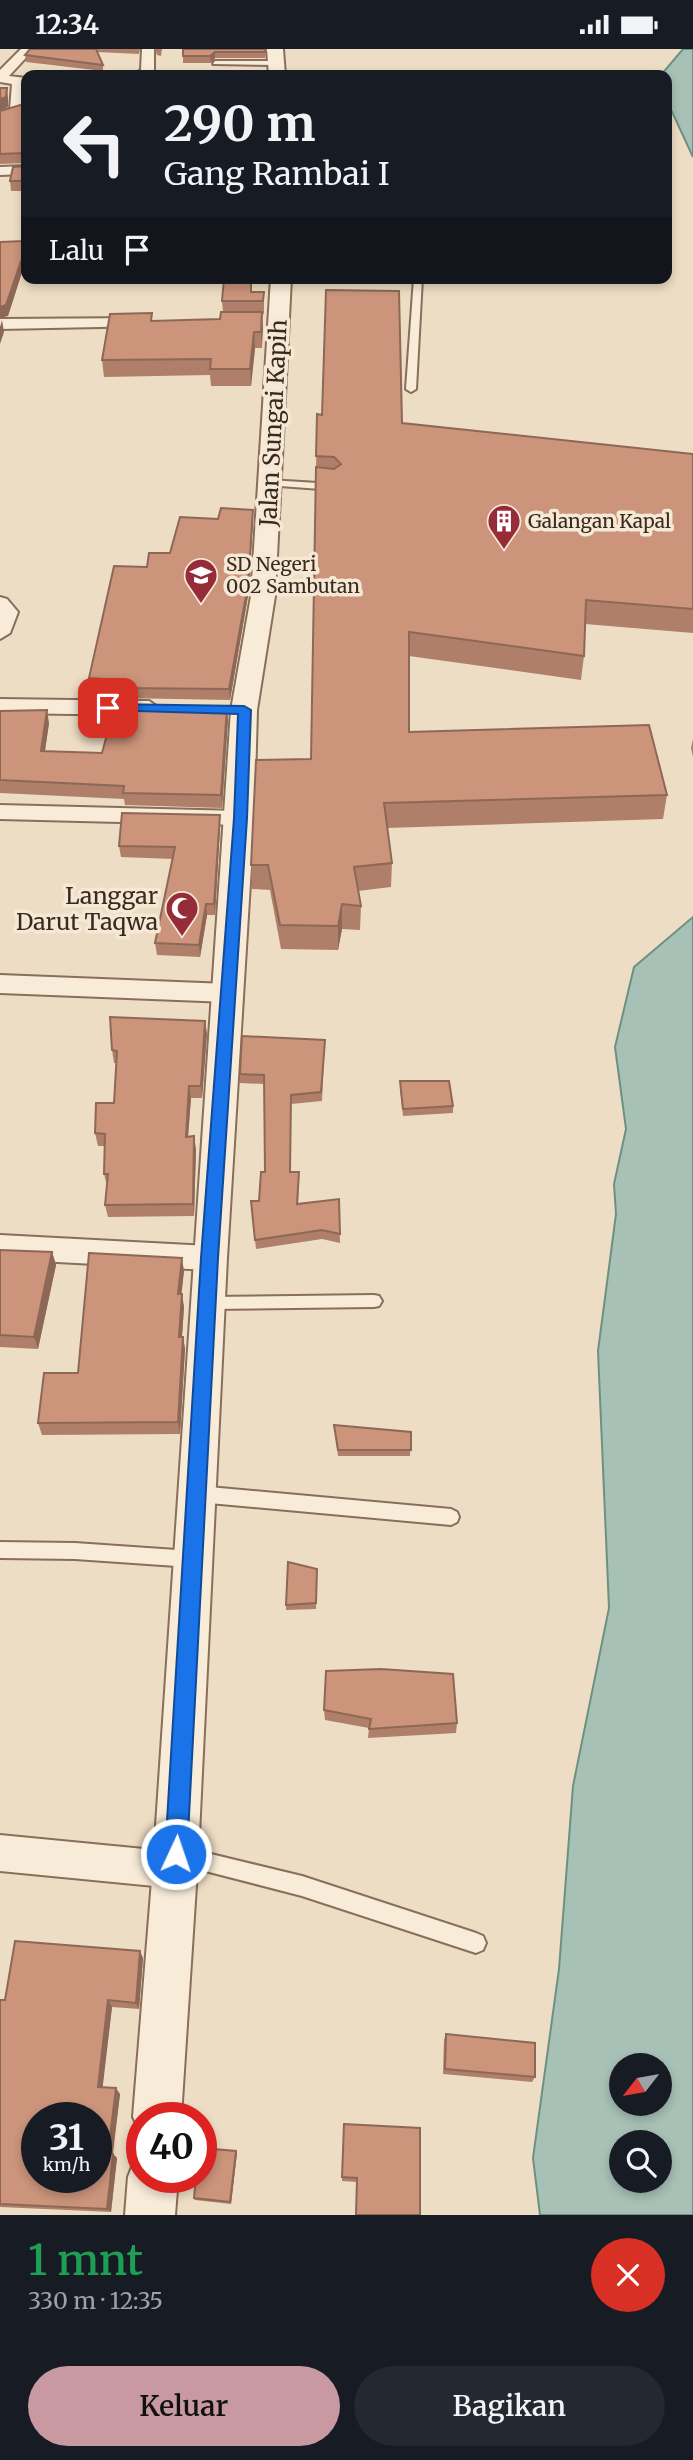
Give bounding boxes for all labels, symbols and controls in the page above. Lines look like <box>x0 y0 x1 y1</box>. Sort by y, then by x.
text: 12:34 <box>35 8 99 41</box>
text: 290 m <box>164 93 316 154</box>
icon: left <box>49 98 140 189</box>
text: Gang Rambai I <box>164 154 390 194</box>
icon: arrive <box>118 231 156 269</box>
text: Lalu <box>49 234 104 267</box>
street label: Jalan Sungai Kapih <box>253 319 293 528</box>
building icon: Galangan Kapal <box>485 502 523 551</box>
place label: Galangan Kapal <box>528 509 671 533</box>
place label: SD Negeri 002 Sambutan <box>226 552 360 598</box>
school or university icon: SD Negeri 002 Sambutan <box>182 556 220 605</box>
pin <box>78 678 138 738</box>
icon: arrive <box>89 689 127 727</box>
place label: Langgar Darut Taqwa <box>16 881 158 936</box>
mosque icon: Langgar Darut Taqwa <box>163 889 201 938</box>
position arrow <box>139 1817 213 1891</box>
north arrow <box>609 2053 672 2116</box>
map controls <box>609 2053 672 2193</box>
speed limit sign: 40 <box>126 2102 217 2193</box>
text: 31 <box>49 2116 84 2160</box>
button: search <box>609 2130 672 2193</box>
text: km/h <box>43 2153 90 2176</box>
text: 1 mnt <box>28 2234 143 2286</box>
button: close <box>591 2238 665 2312</box>
text: 330 m · 12:35 <box>28 2286 163 2315</box>
button: Keluar <box>28 2366 340 2446</box>
button: Bagikan <box>354 2366 665 2446</box>

